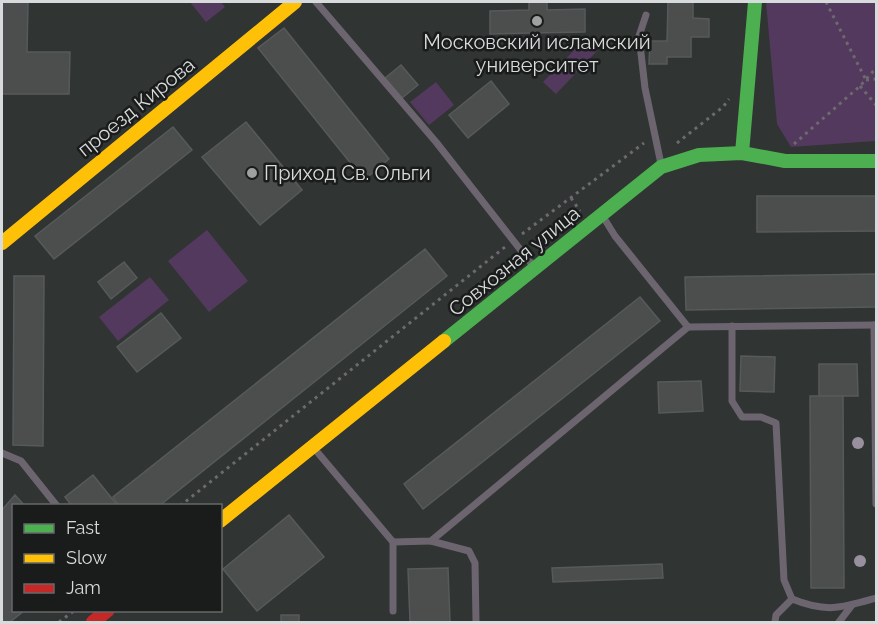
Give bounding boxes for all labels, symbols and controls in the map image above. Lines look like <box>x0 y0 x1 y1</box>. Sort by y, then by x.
marker: Московский исламский университет <box>530 14 544 28</box>
place label: Московский исламский университет <box>423 30 651 77</box>
street label: проезд Кирова <box>73 52 199 162</box>
place label: Приход Св. Ольги <box>264 161 431 185</box>
marker: Приход Св. Ольги <box>245 166 259 180</box>
street label: Совхозная улица <box>444 201 584 321</box>
legend <box>12 504 222 612</box>
text: Fast <box>66 517 100 538</box>
text: Slow <box>66 547 107 568</box>
text: Jam <box>66 577 101 598</box>

